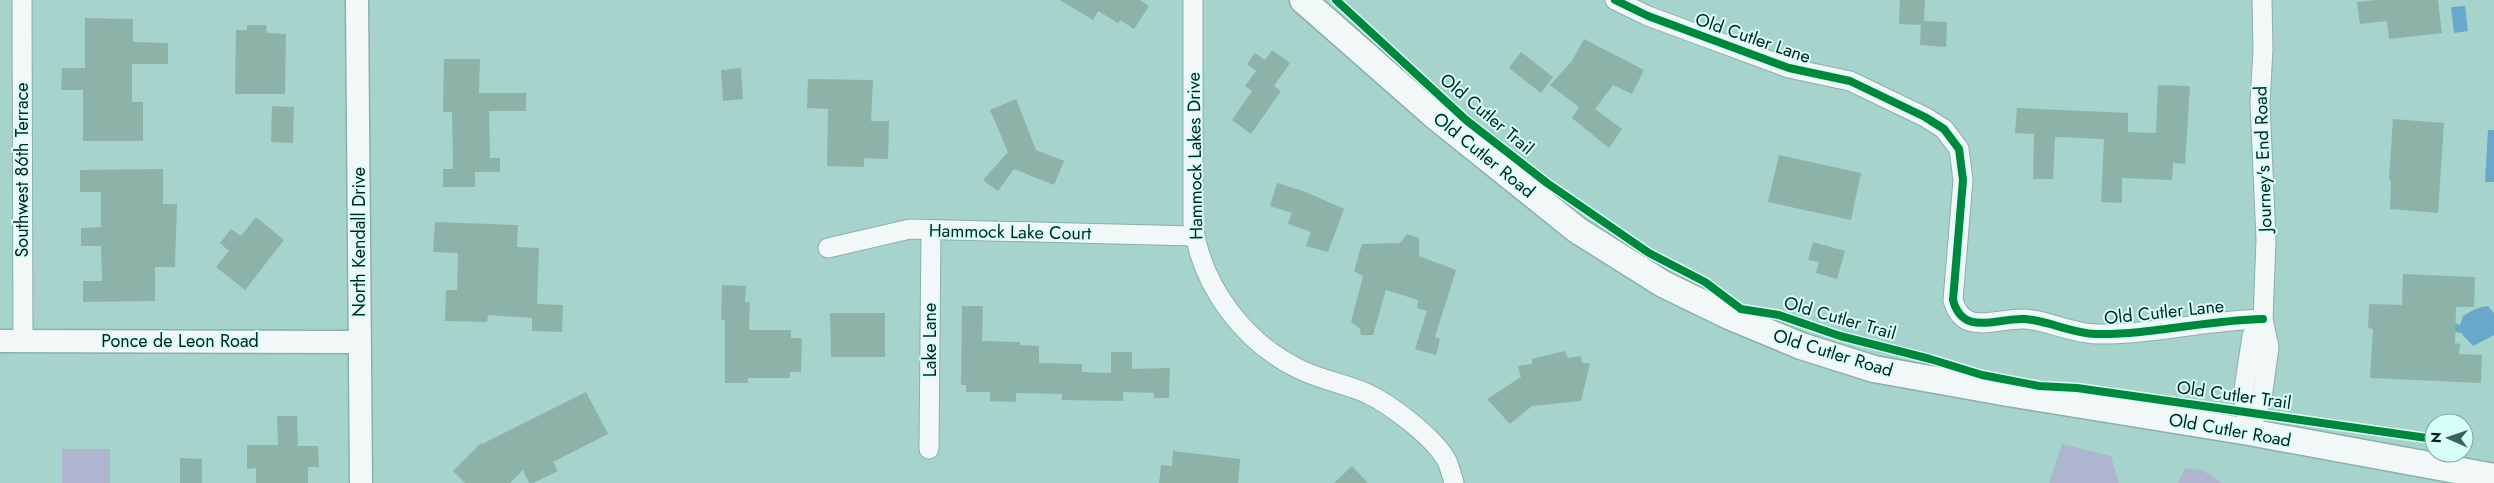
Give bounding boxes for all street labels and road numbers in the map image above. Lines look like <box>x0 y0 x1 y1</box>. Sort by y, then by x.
street label: Old Cutler Lane <box>1692 6 1814 70</box>
street label: Old Cutler Trail <box>1434 67 1540 161</box>
street label: Hammock Lakes Drive <box>1181 72 1209 240</box>
street label: Southwest 86th Terrace <box>9 82 35 258</box>
street label: Journey's End Road <box>2247 86 2279 234</box>
street label: Old Cutler Road <box>1428 106 1540 204</box>
street label: North Kendall Drive <box>346 167 372 317</box>
street label: Hammock Lake Court <box>929 218 1092 246</box>
street label: Old Cutler Trail <box>1781 290 1899 346</box>
street label: Old Cutler Lane <box>2103 293 2225 331</box>
street label: Lake Lane <box>917 303 943 377</box>
street label: Old Cutler Road <box>1770 322 1896 384</box>
street label: Ponce de Leon Road <box>101 328 259 354</box>
street label: Old Cutler Trail <box>2175 374 2293 416</box>
street label: Old Cutler Road <box>2167 406 2293 454</box>

